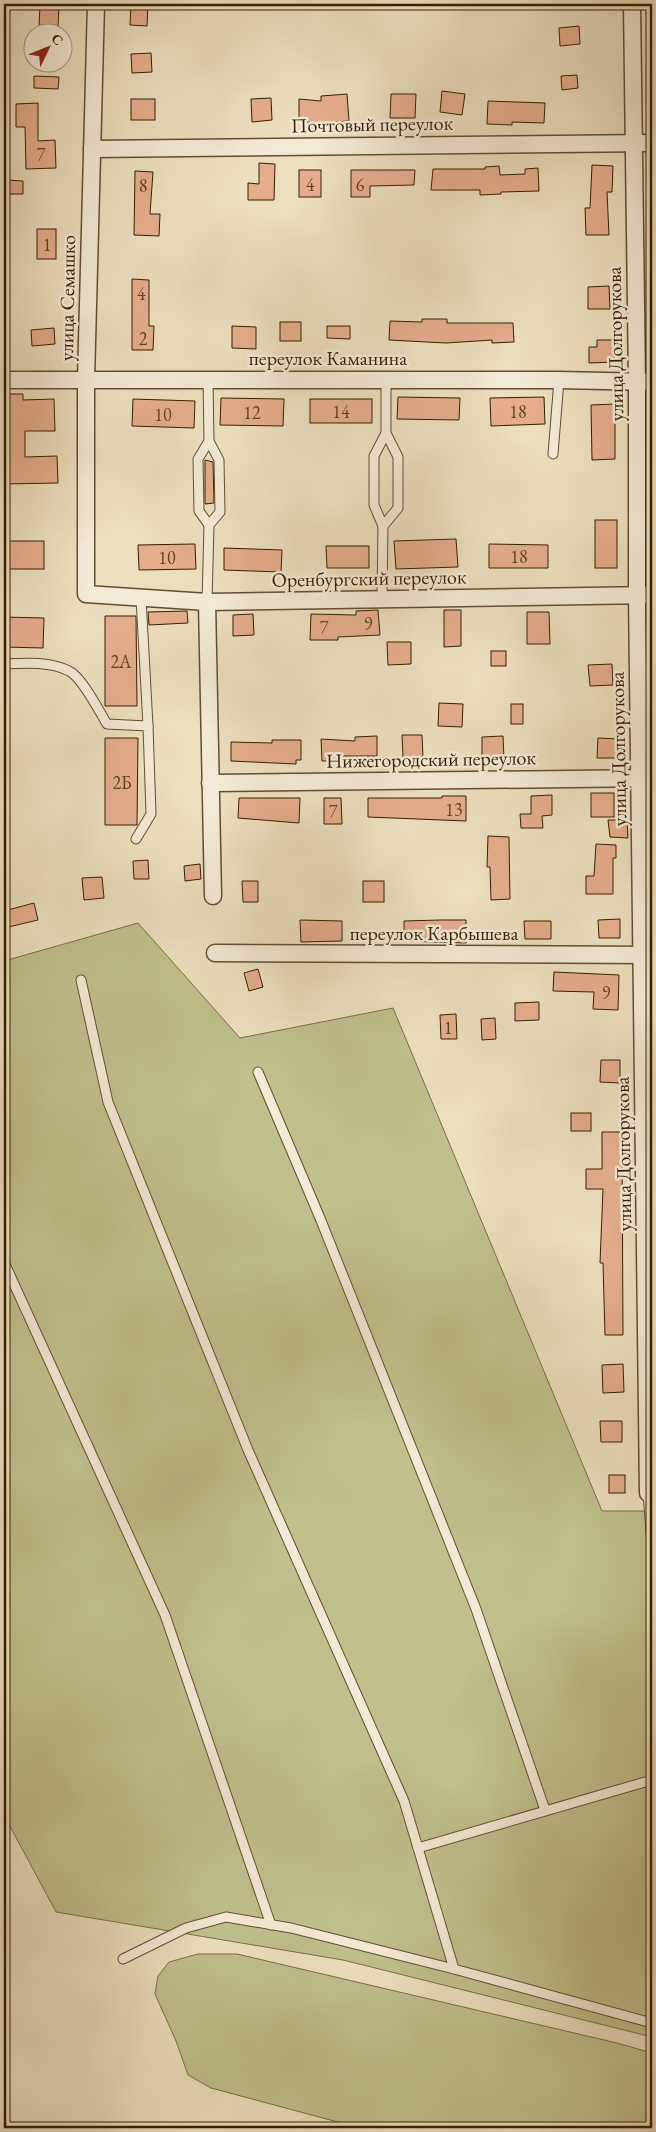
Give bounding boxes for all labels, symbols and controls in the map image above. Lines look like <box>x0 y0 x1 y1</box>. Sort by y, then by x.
north arrow <box>22 22 72 72</box>
text: С <box>48 29 68 49</box>
street label: Почтовый переулок <box>291 110 454 138</box>
house number: 7 <box>37 143 46 166</box>
house number: 4 <box>306 173 315 196</box>
house number: 6 <box>356 173 365 196</box>
house number: 8 <box>139 174 147 197</box>
house number: 1 <box>43 233 51 256</box>
street label: улица Семашко <box>53 235 81 361</box>
street label: улица Долгорукова <box>601 266 629 422</box>
house number: 4 <box>137 282 146 305</box>
house number: 2 <box>139 327 148 350</box>
street label: переулок Каманина <box>249 345 407 371</box>
house number: 14 <box>332 400 350 423</box>
house number: 18 <box>509 400 527 423</box>
house number: 12 <box>243 401 261 424</box>
house number: 10 <box>154 403 172 426</box>
house number: 18 <box>510 545 528 568</box>
house number: 10 <box>158 546 176 569</box>
street label: Оренбургский переулок <box>271 563 467 593</box>
house number: 9 <box>364 612 373 635</box>
house number: 7 <box>320 616 329 639</box>
house number: 2А <box>110 650 132 673</box>
street label: улица Долгорукова <box>604 671 632 827</box>
street label: Нижегородский переулок <box>326 744 537 774</box>
house number: 2Б <box>112 771 132 794</box>
house number: 13 <box>445 798 463 821</box>
house number: 7 <box>329 800 338 823</box>
street label: переулок Карбышева <box>350 920 518 946</box>
house number: 9 <box>602 981 611 1004</box>
house number: 1 <box>444 1016 452 1039</box>
street label: улица Долгорукова <box>609 1076 637 1232</box>

